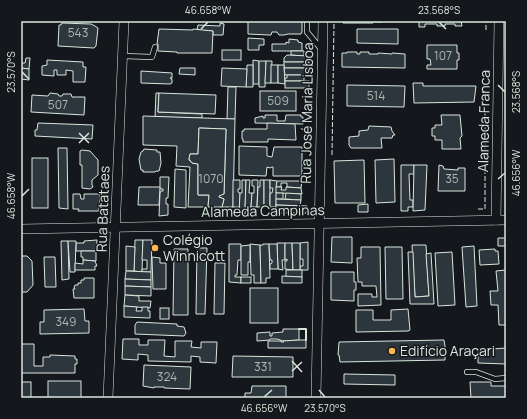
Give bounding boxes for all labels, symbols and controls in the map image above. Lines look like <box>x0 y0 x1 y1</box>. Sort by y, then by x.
text: 46.658°W <box>185 3 232 17</box>
text: 23.568°S <box>418 3 460 17</box>
house number: 543 <box>68 24 88 41</box>
street label: Rua José Maria Lisboa <box>296 42 317 184</box>
house number: 107 <box>434 47 452 64</box>
text: 23.570°S <box>4 51 18 93</box>
street label: Alameda Franca <box>473 70 494 172</box>
text: 23.568°S <box>509 71 523 113</box>
house number: 514 <box>367 87 385 104</box>
house number: 509 <box>267 92 289 109</box>
house number: 507 <box>48 96 68 113</box>
text: 46.656°W <box>509 149 523 196</box>
street label: Rua Batataes <box>91 165 114 252</box>
house number: 1070 <box>198 170 224 187</box>
house number: 35 <box>445 170 459 187</box>
text: 46.658°W <box>4 172 18 219</box>
street label: Alameda Campinas <box>201 200 325 221</box>
place label: Colégio Winnicott <box>163 230 225 265</box>
marker: Colégio Winnicott <box>150 243 160 253</box>
house number: 349 <box>55 313 77 330</box>
place label: Edifício Araçari <box>400 341 495 360</box>
marker: Edifício Araçari <box>387 346 397 356</box>
house number: 331 <box>254 358 272 375</box>
house number: 324 <box>157 368 177 385</box>
text: 46.656°W <box>241 401 288 415</box>
text: 23.570°S <box>304 401 346 415</box>

